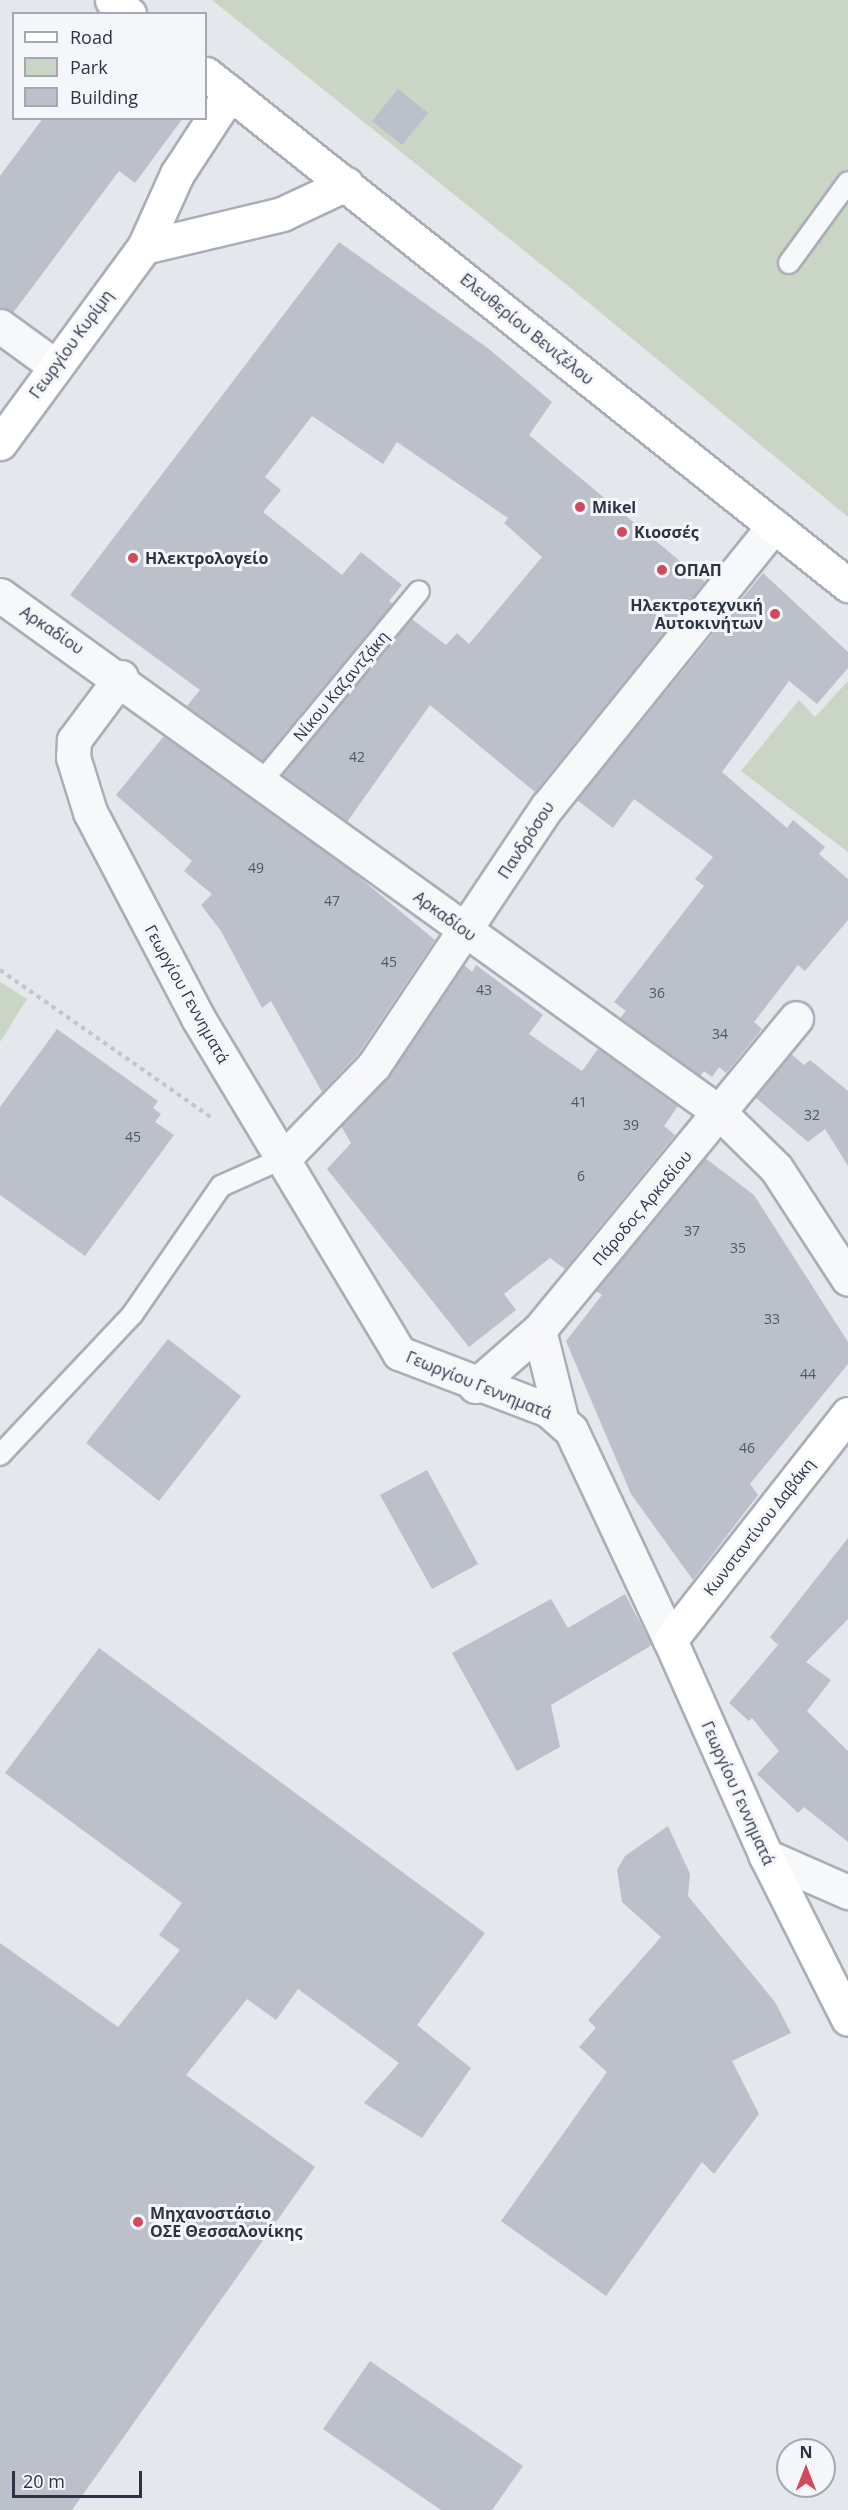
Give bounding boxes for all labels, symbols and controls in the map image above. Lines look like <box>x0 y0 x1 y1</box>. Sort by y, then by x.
legend <box>12 12 207 120</box>
text: Road <box>70 25 113 49</box>
text: Park <box>70 55 108 79</box>
text: Building <box>70 85 138 109</box>
street label: Ελευθερίου Βενιζέλου <box>457 269 597 389</box>
street label: Γεωργίου Κυρίμη <box>25 286 117 402</box>
place label: Mikel <box>592 497 636 517</box>
marker: Mikel <box>573 500 587 514</box>
place label: Κιοσσές <box>634 522 699 542</box>
marker: Κιοσσές <box>615 525 629 539</box>
place label: Ηλεκτρολογείο <box>145 548 268 568</box>
marker: Ηλεκτρολογείο <box>126 551 140 565</box>
place label: ΟΠΑΠ <box>674 560 722 580</box>
marker: ΟΠΑΠ <box>655 563 669 577</box>
place label: Ηλεκτροτεχνική Αυτοκινήτων <box>630 595 763 633</box>
street label: Αρκαδίου <box>17 602 87 658</box>
marker: Ηλεκτροτεχνική Αυτοκινήτων <box>768 607 782 621</box>
street label: Νίκου Καζαντζάκη <box>289 627 393 745</box>
house number: 42 <box>349 749 365 765</box>
street label: Πανδρόσου <box>494 798 558 882</box>
house number: 49 <box>248 860 264 876</box>
street label: Αρκαδίου <box>410 887 480 945</box>
house number: 47 <box>324 893 340 909</box>
street label: Γεωργίου Γεννηματά <box>141 921 233 1067</box>
house number: 45 <box>381 954 397 970</box>
house number: 43 <box>476 982 492 998</box>
house number: 36 <box>649 985 665 1001</box>
house number: 34 <box>712 1026 728 1042</box>
house number: 41 <box>571 1094 587 1110</box>
house number: 32 <box>804 1107 820 1123</box>
house number: 39 <box>623 1117 639 1133</box>
house number: 45 <box>125 1129 141 1145</box>
street label: Πάροδος Αρκαδίου <box>588 1147 696 1269</box>
house number: 6 <box>577 1168 585 1184</box>
house number: 37 <box>684 1223 700 1239</box>
house number: 35 <box>730 1240 746 1256</box>
house number: 33 <box>764 1311 780 1327</box>
street label: Γεωργίου Γεννηματά <box>403 1347 555 1423</box>
house number: 44 <box>800 1366 816 1382</box>
house number: 46 <box>739 1440 755 1456</box>
street label: Κωνσταντίνου Δαβάκη <box>699 1455 819 1599</box>
street label: Γεωργίου Γεννηματά <box>698 1718 778 1868</box>
place label: Μηχανοστάσιο ΟΣΕ Θεσσαλονίκης <box>150 2203 302 2241</box>
marker: Μηχανοστάσιο ΟΣΕ Θεσσαλονίκης <box>131 2215 145 2229</box>
north arrow <box>776 2438 836 2498</box>
text: N <box>799 2441 813 2463</box>
scale bar <box>15 2459 146 2497</box>
text: 20 m <box>23 2469 65 2493</box>

